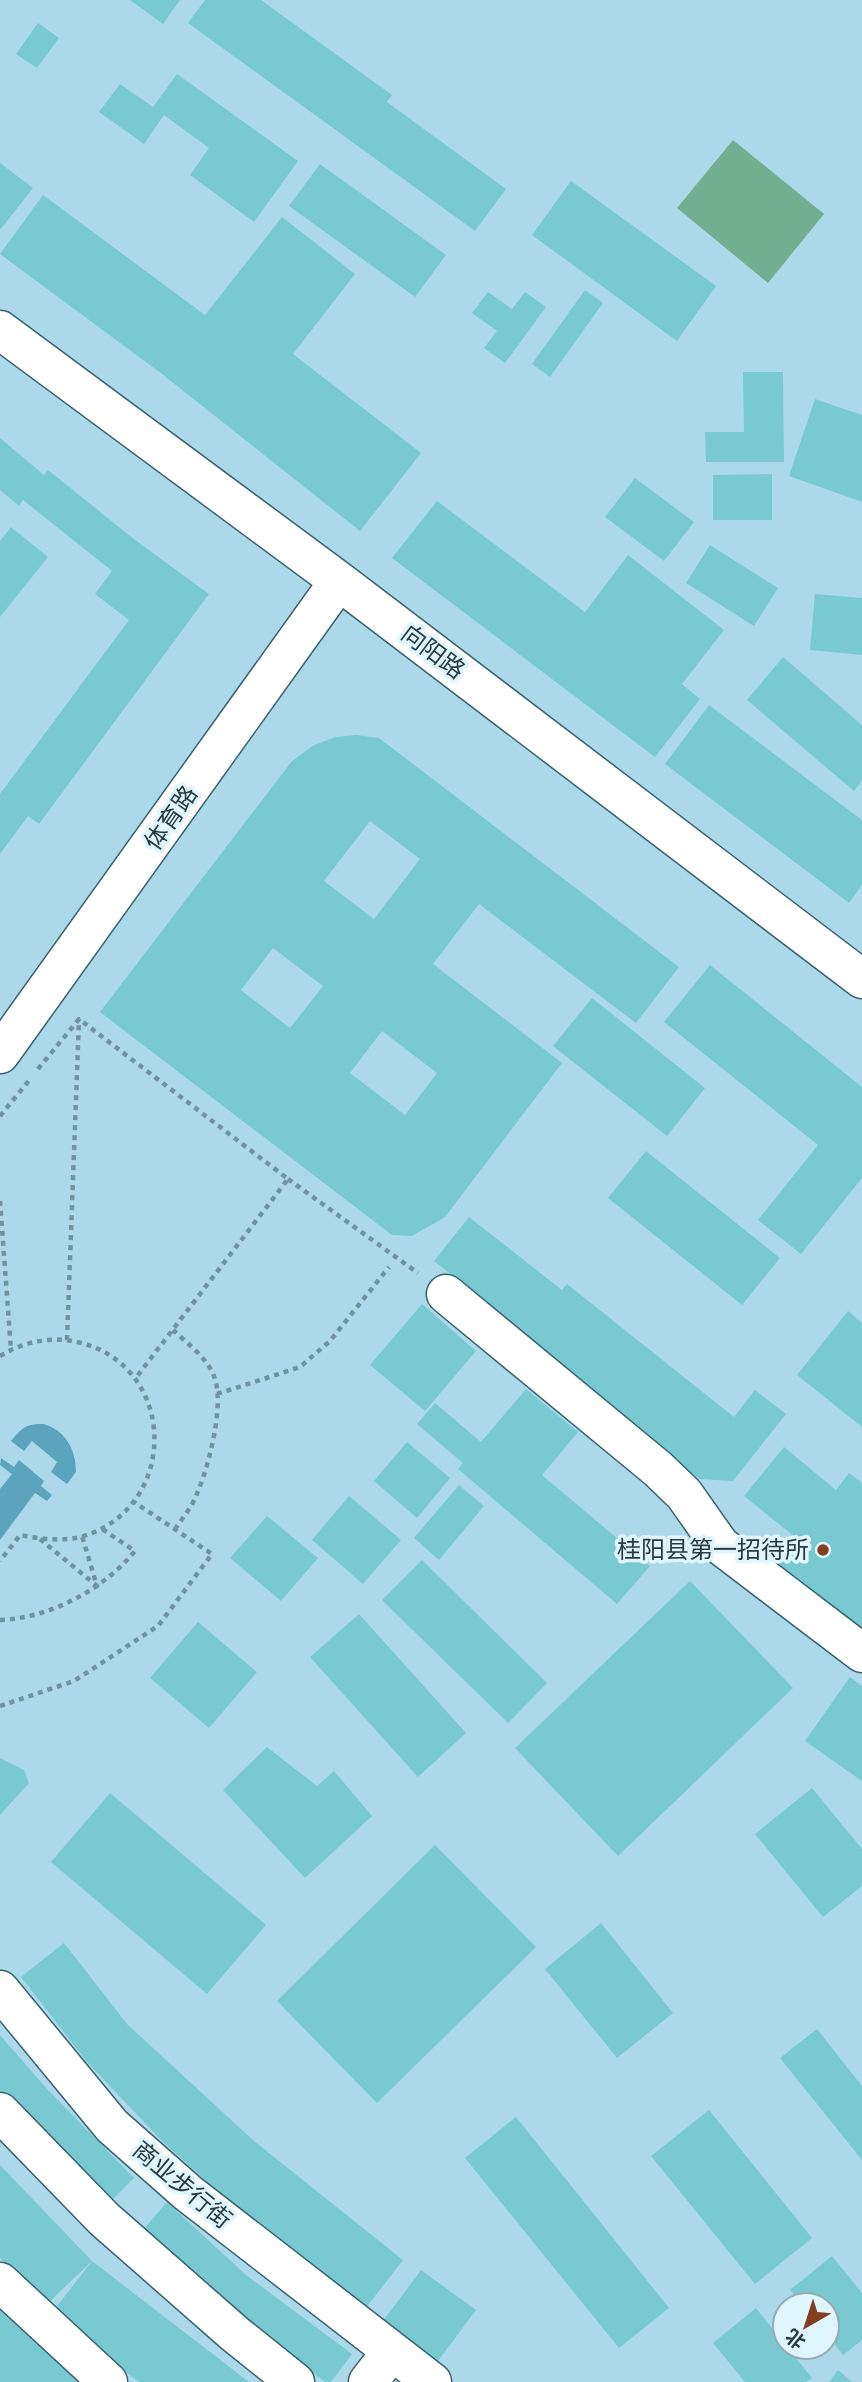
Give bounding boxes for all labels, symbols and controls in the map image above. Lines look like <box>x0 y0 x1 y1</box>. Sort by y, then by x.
street label: 向阳路 <box>395 618 471 686</box>
street label: 体育路 <box>137 779 205 857</box>
place label: 桂阳县第一招待所 <box>617 1534 809 1566</box>
marker: 桂阳县第一招待所 <box>815 1542 831 1558</box>
street label: 商业步行街 <box>126 2134 238 2236</box>
north arrow <box>771 2291 841 2361</box>
text: 北 <box>780 2322 812 2355</box>

